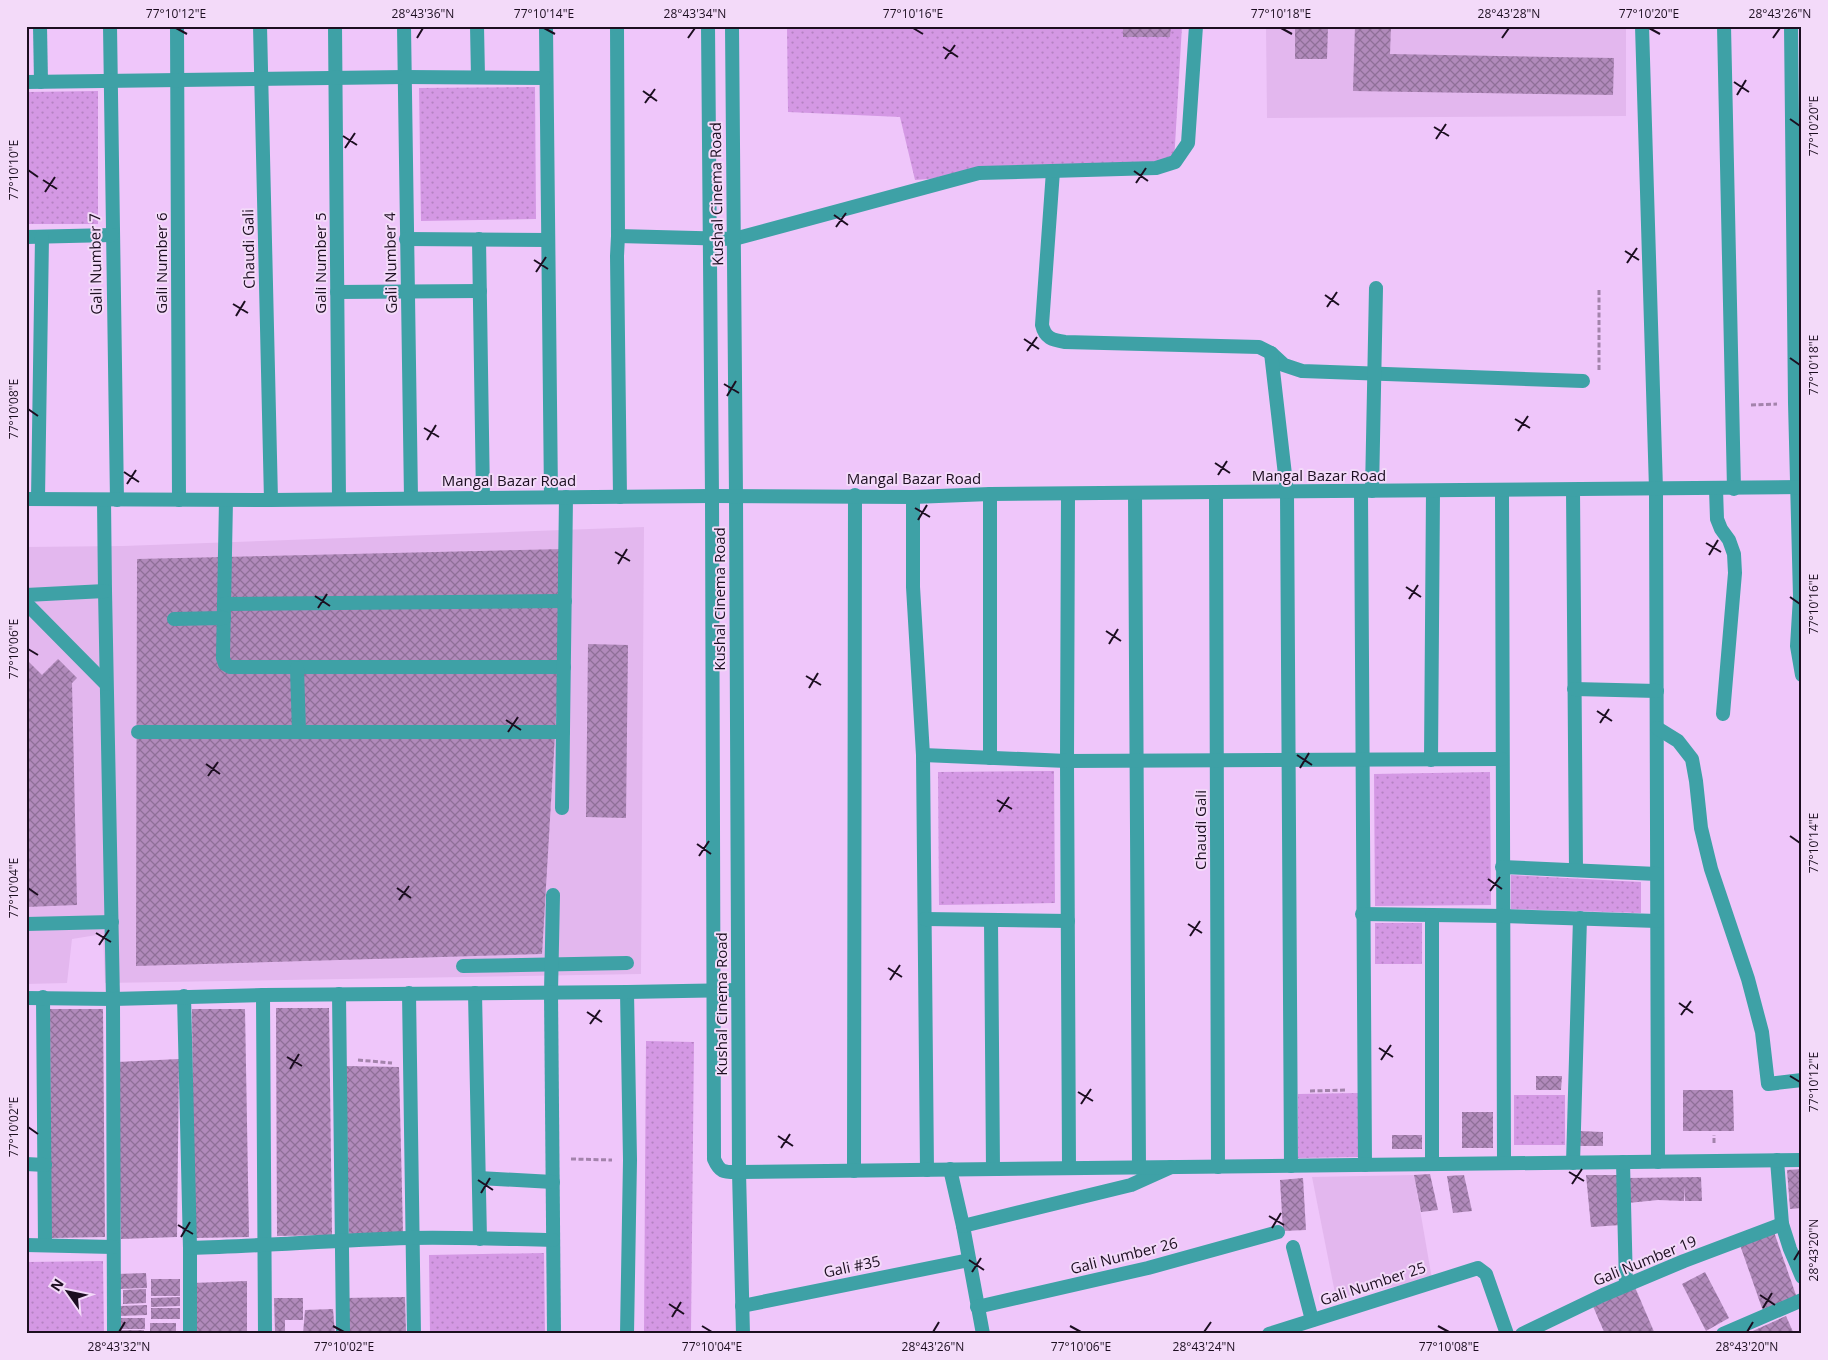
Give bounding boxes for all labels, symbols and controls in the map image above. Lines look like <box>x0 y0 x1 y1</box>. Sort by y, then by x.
text: 77°10'12"E <box>146 5 206 22</box>
text: 28°43'36"N <box>392 5 454 22</box>
text: 77°10'14"E <box>514 5 574 22</box>
text: 28°43'34"N <box>664 5 726 22</box>
text: 77°10'16"E <box>883 5 943 22</box>
text: 77°10'18"E <box>1251 5 1311 22</box>
text: 28°43'28"N <box>1478 5 1540 22</box>
text: 77°10'20"E <box>1619 5 1679 22</box>
text: 28°43'26"N <box>1749 5 1811 22</box>
text: 77°10'20"E <box>1805 96 1822 156</box>
street label: Kushal Cinema Road <box>705 122 727 266</box>
text: 77°10'10"E <box>5 140 22 200</box>
street label: Chaudi Gali <box>237 209 259 289</box>
street label: Gali Number 6 <box>151 212 171 314</box>
street label: Gali Number 5 <box>310 212 330 314</box>
street label: Gali Number 4 <box>379 212 401 314</box>
street label: Gali Number 7 <box>84 213 106 315</box>
text: 77°10'18"E <box>1805 335 1822 395</box>
text: 77°10'08"E <box>5 379 22 439</box>
street label: Mangal Bazar Road <box>1252 465 1386 485</box>
street label: Mangal Bazar Road <box>847 468 981 488</box>
street label: Mangal Bazar Road <box>442 470 576 490</box>
street label: Kushal Cinema Road <box>709 527 729 671</box>
text: 77°10'16"E <box>1805 574 1822 634</box>
text: 77°10'06"E <box>5 619 22 679</box>
street label: Chaudi Gali <box>1190 790 1210 870</box>
text: 77°10'14"E <box>1805 813 1822 873</box>
text: 77°10'04"E <box>5 858 22 918</box>
street label: Kushal Cinema Road <box>711 932 731 1076</box>
text: 77°10'12"E <box>1805 1052 1822 1112</box>
text: 77°10'02"E <box>5 1097 22 1157</box>
text: 28°43'20"N <box>1805 1219 1822 1281</box>
street label: Gali Number 19 <box>1590 1230 1699 1290</box>
street label: Gali Number 26 <box>1068 1232 1179 1278</box>
street label: Gali #35 <box>822 1250 882 1282</box>
street label: Gali Number 25 <box>1317 1257 1428 1310</box>
north arrow <box>42 1268 92 1318</box>
text: N <box>46 1275 68 1295</box>
text: 28°43'32"N <box>88 1338 150 1355</box>
text: 77°10'02"E <box>314 1338 374 1355</box>
text: 77°10'04"E <box>682 1338 742 1355</box>
text: 28°43'26"N <box>902 1338 964 1355</box>
text: 77°10'06"E <box>1051 1338 1111 1355</box>
text: 28°43'24"N <box>1173 1338 1235 1355</box>
text: 77°10'08"E <box>1419 1338 1479 1355</box>
text: 28°43'20"N <box>1716 1338 1778 1355</box>

